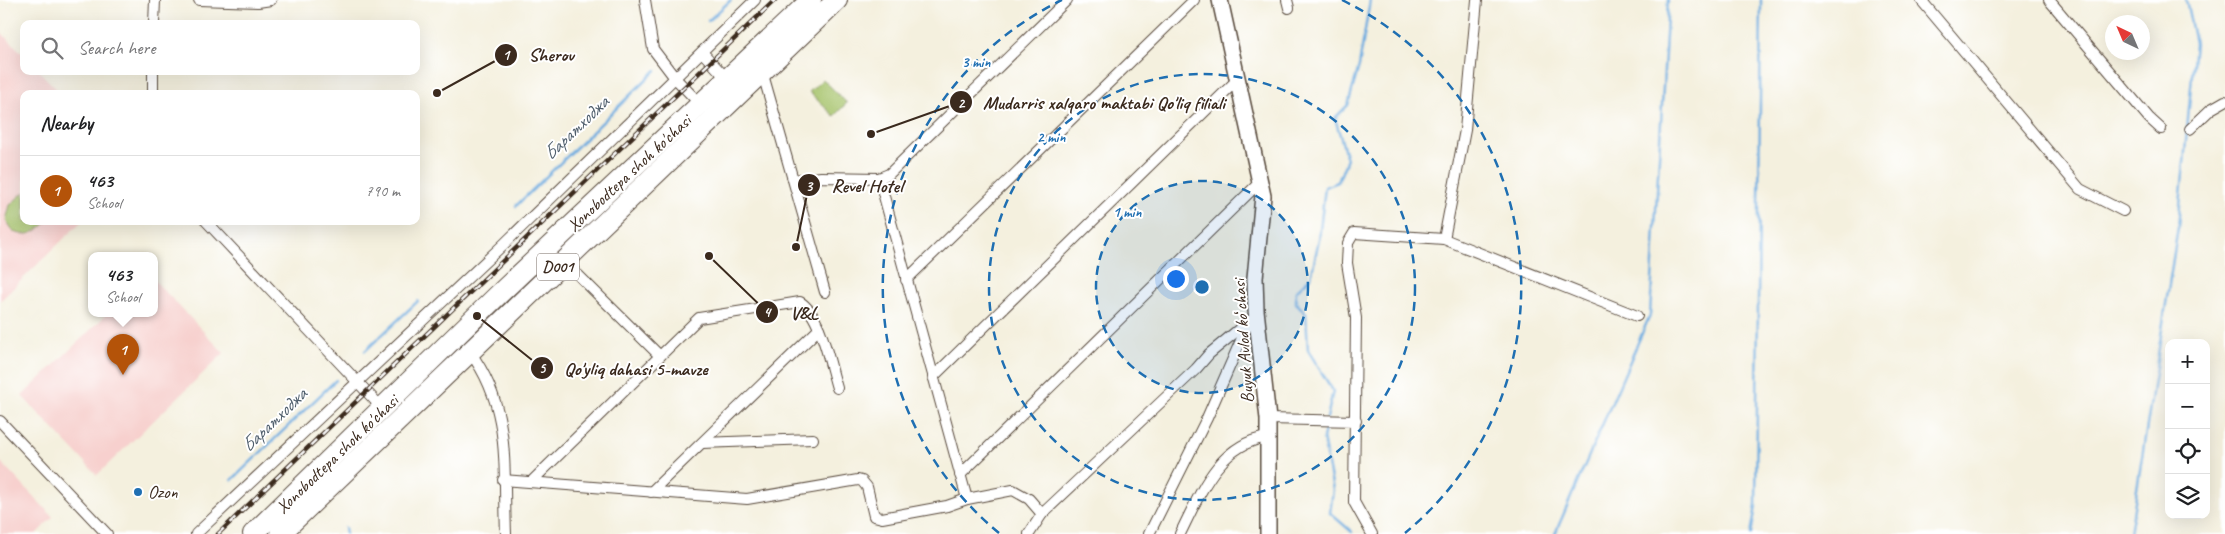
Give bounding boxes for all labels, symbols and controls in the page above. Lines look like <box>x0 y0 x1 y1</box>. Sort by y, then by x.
north arrow <box>2105 15 2150 60</box>
search box <box>20 20 420 75</box>
icon: search <box>38 34 66 62</box>
text: Search here <box>78 36 155 60</box>
callout: Sherov <box>494 38 584 72</box>
text: Sherov <box>528 43 575 67</box>
text: 1 <box>503 46 512 65</box>
text: 3 min <box>962 53 991 72</box>
callout: Mudarris xalqaro maktabi Qo'liq filiali <box>948 85 1235 119</box>
water label: Баратходжа <box>538 90 615 165</box>
text: Mudarris xalqaro maktabi Qo'liq filiali <box>983 91 1227 115</box>
text: 2 <box>958 94 966 113</box>
street label: Xonobodtepa shoh ko'chasi <box>562 108 698 236</box>
text: Nearby <box>40 110 93 136</box>
text: 2 min <box>1037 128 1066 147</box>
callout: Revel Hotel <box>796 168 912 202</box>
text: 463 <box>87 169 113 193</box>
text: Revel Hotel <box>831 174 906 198</box>
text: 3 <box>806 177 814 196</box>
text: 1 <box>52 181 60 201</box>
text: 790 m <box>366 181 400 201</box>
text: School <box>87 193 121 213</box>
text: 1 min <box>1113 203 1142 222</box>
popup <box>88 252 158 317</box>
road number: D001 <box>537 253 579 280</box>
text: 463 <box>106 263 132 287</box>
your location <box>1163 266 1189 292</box>
street label: Buyuk Avlod koʻchasi <box>1228 276 1258 404</box>
centre of rings <box>1193 278 1211 296</box>
text: School <box>106 287 140 307</box>
callout: V&L <box>755 295 828 329</box>
text: V&L <box>790 301 819 325</box>
text: 4 <box>764 303 773 322</box>
pin: 1 <box>107 334 139 375</box>
map controls <box>2165 339 2210 519</box>
button: + <box>2165 339 2210 384</box>
callout: Qo'yliq dahasi 5-mavze <box>529 351 718 385</box>
text: Qo'yliq dahasi 5-mavze <box>564 357 709 381</box>
text: 5 <box>539 359 547 378</box>
water label: Баратходжа <box>236 382 313 457</box>
button: − <box>2165 384 2210 429</box>
street label: Xonobodtepa shoh ko'chasi <box>271 388 405 518</box>
button: locate <box>2165 429 2210 474</box>
button: layers <box>2165 474 2210 519</box>
place label: Ozon <box>148 481 178 503</box>
marker: Ozon <box>132 486 144 498</box>

